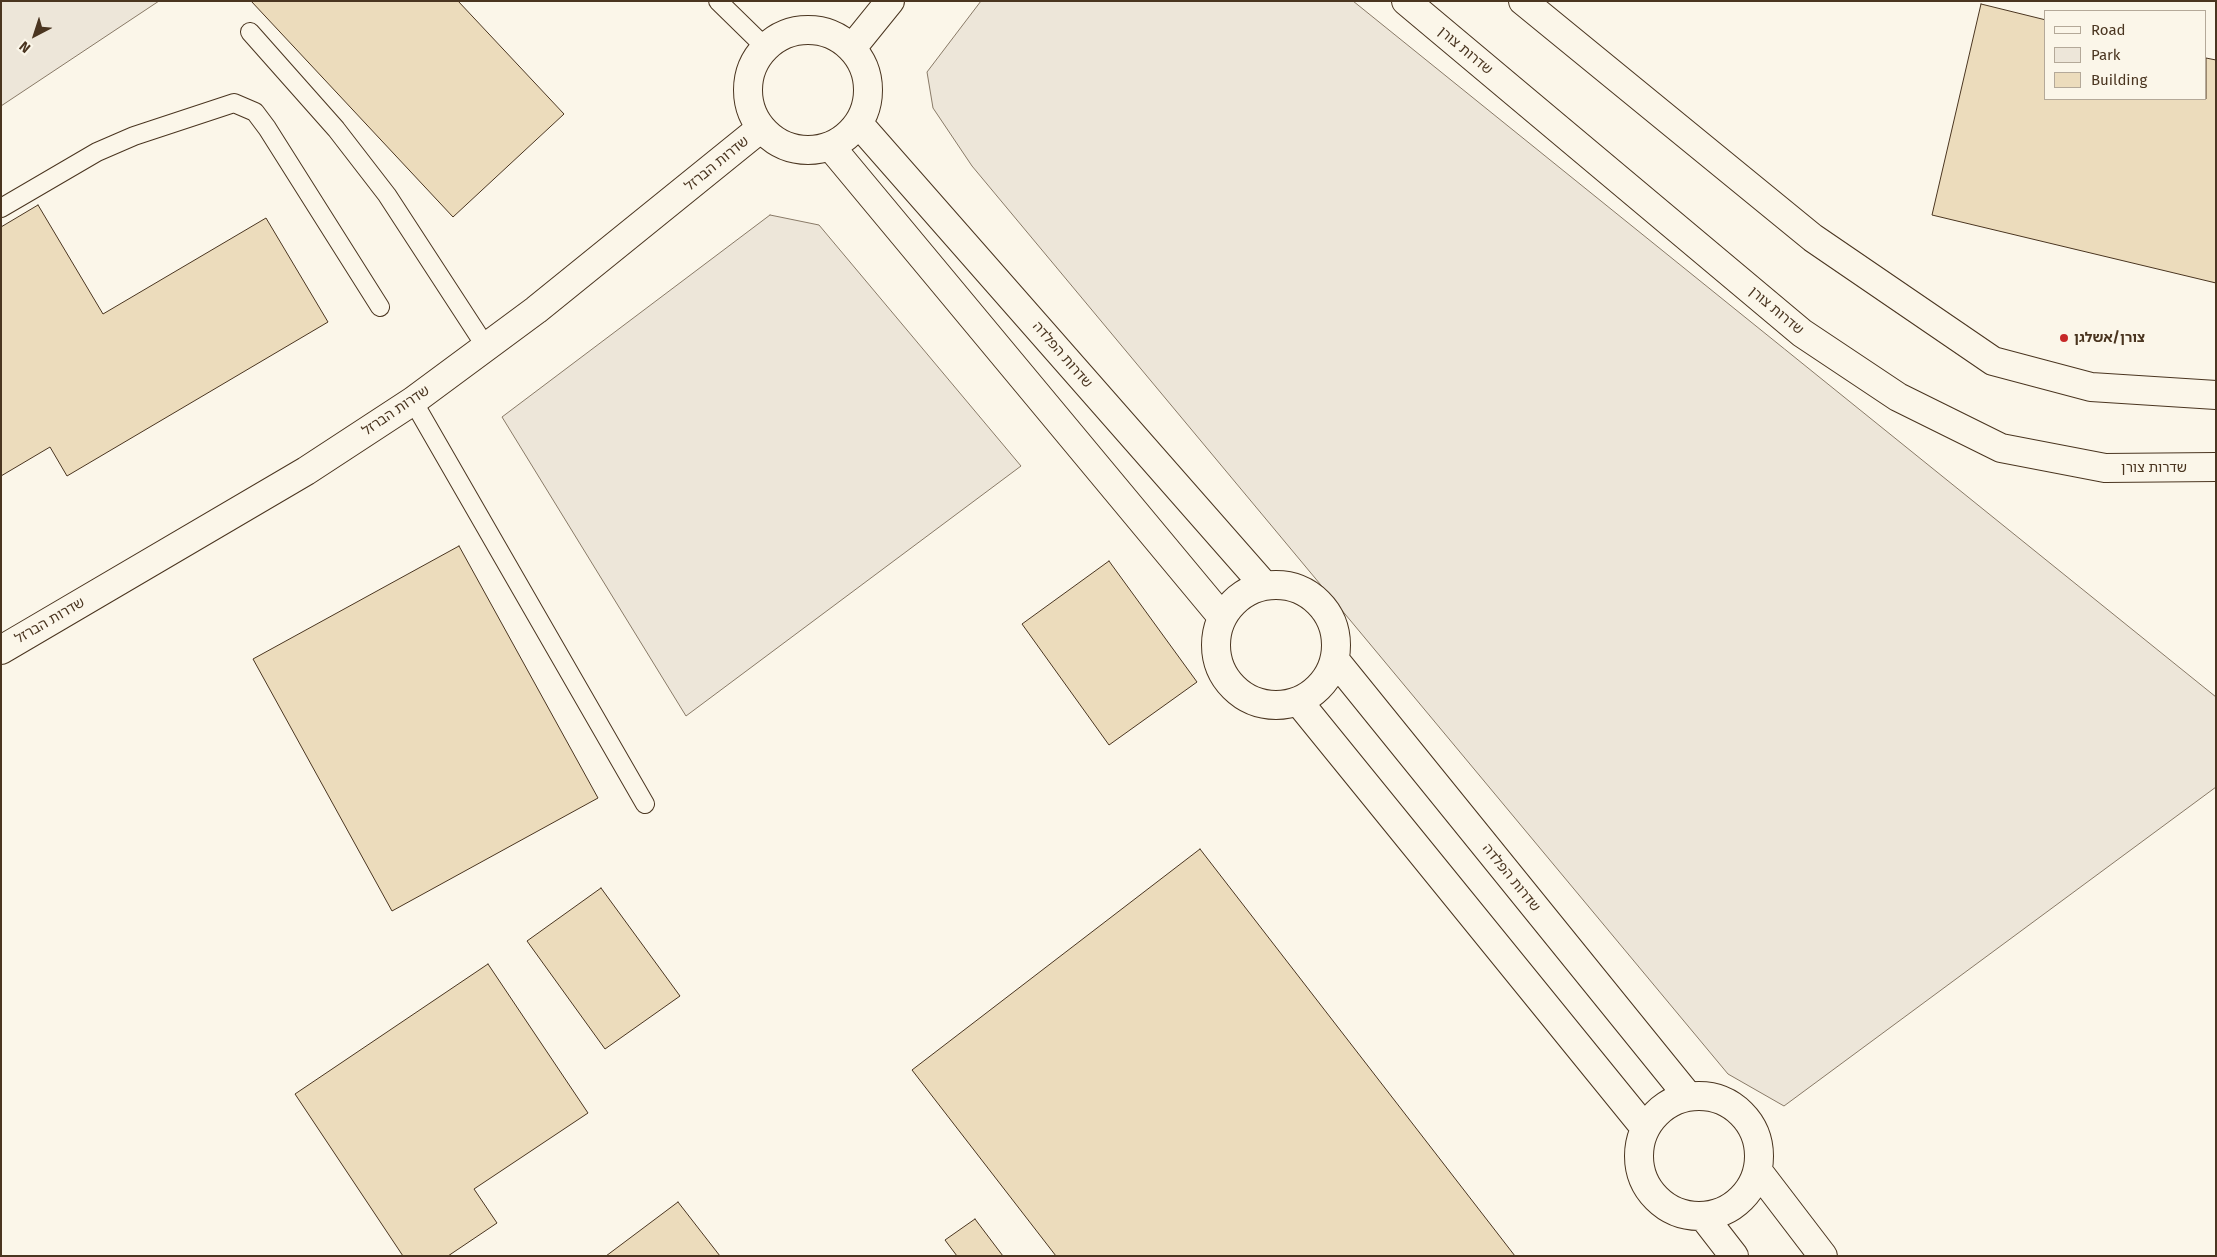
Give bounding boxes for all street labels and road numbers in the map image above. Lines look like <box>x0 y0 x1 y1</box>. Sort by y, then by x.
street label: שדרות צורן <box>1434 23 1496 79</box>
street label: שדרות הברזל <box>681 133 753 195</box>
street label: שדרות צורן <box>1745 283 1807 339</box>
street label: שדרות הפלדה <box>1029 318 1095 392</box>
street label: שדרות הברזל <box>359 382 433 440</box>
street label: שדרות צורן <box>2121 460 2187 476</box>
street label: שדרות הברזל <box>12 594 88 648</box>
street label: שדרות הפלדה <box>1478 841 1544 915</box>

